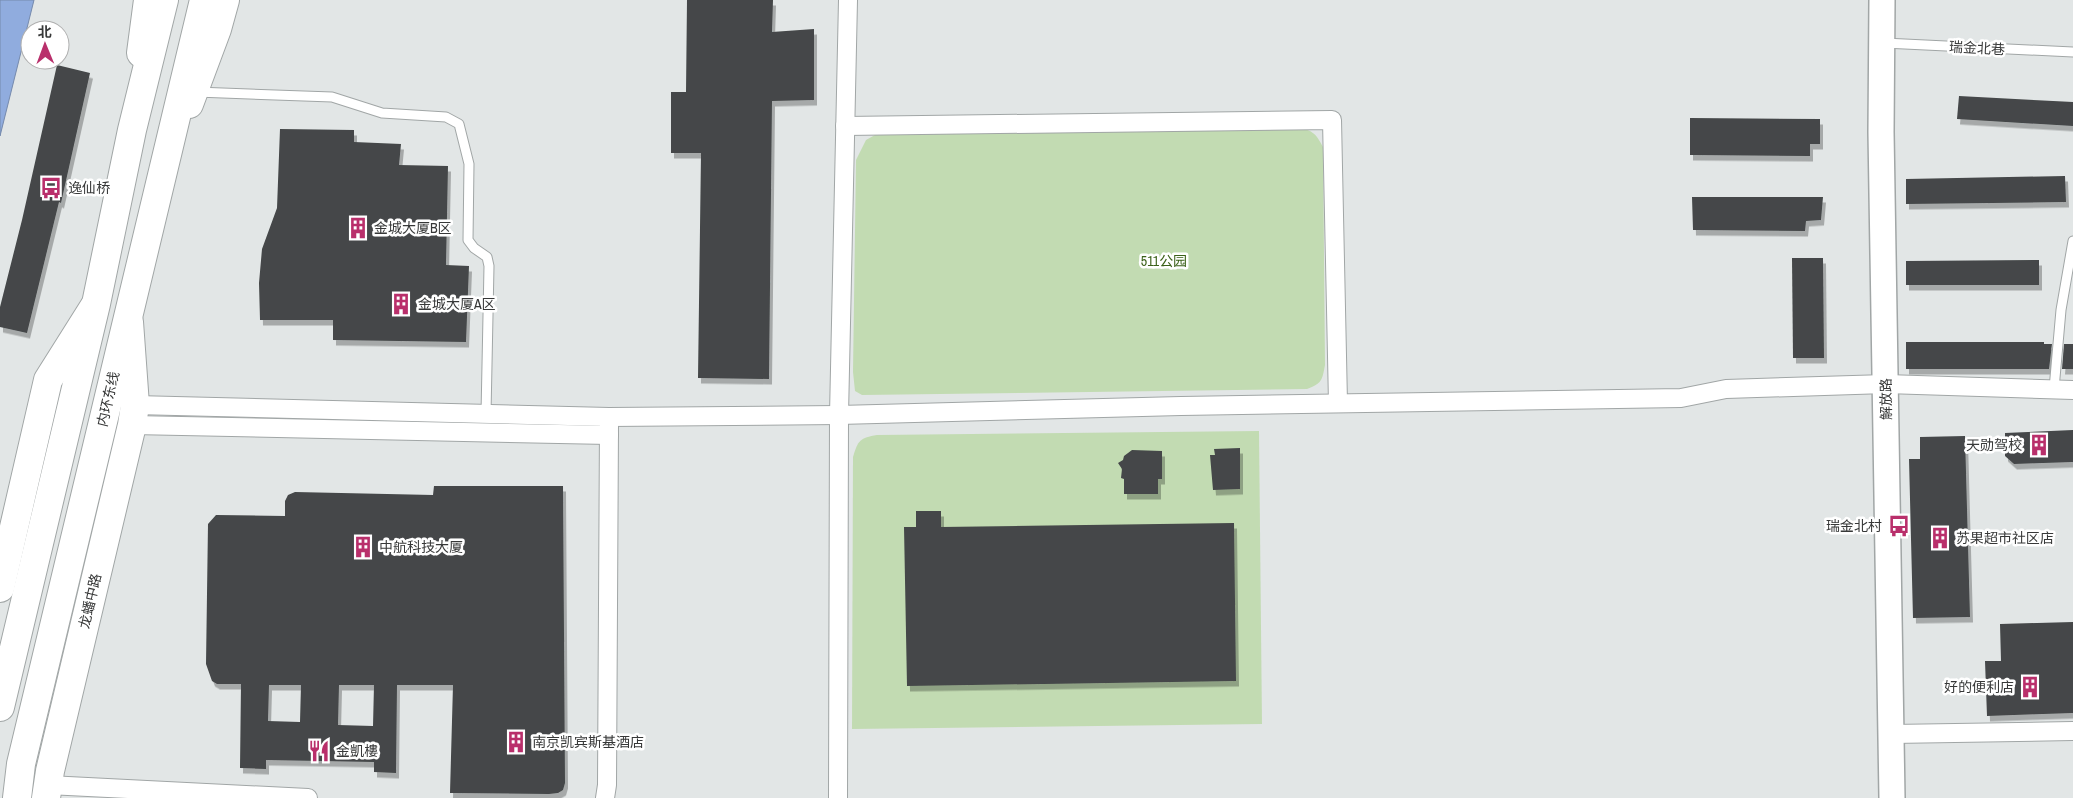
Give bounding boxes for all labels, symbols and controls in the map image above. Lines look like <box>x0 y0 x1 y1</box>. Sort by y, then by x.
north arrow <box>20 20 70 70</box>
text: 北 <box>38 23 52 41</box>
street label: 瑞金北巷 <box>1949 38 2005 58</box>
bus stop icon: 逸仙桥 <box>38 175 64 201</box>
place label: 逸仙桥 <box>68 179 110 197</box>
building icon: 金城大厦B区 <box>345 215 371 241</box>
place label: 金城大厦B区 <box>374 219 452 237</box>
park label: 511公园 <box>1141 252 1187 270</box>
building icon: 金城大厦A区 <box>388 291 414 317</box>
place label: 金城大厦A区 <box>418 295 496 313</box>
street label: 内环东线 <box>93 370 123 428</box>
street label: 解放路 <box>1877 378 1895 420</box>
building icon: 天勋驾校 <box>2026 432 2052 458</box>
place label: 天勋驾校 <box>1966 436 2022 454</box>
bus stop icon: 瑞金北村 <box>1886 513 1912 539</box>
place label: 瑞金北村 <box>1826 517 1882 535</box>
building icon: 苏果超市社区店 <box>1927 525 1953 551</box>
place label: 苏果超市社区店 <box>1956 529 2054 547</box>
building icon: 中航科技大厦 <box>350 534 376 560</box>
place label: 中航科技大厦 <box>379 538 463 556</box>
street label: 龙蟠中路 <box>75 572 105 630</box>
building icon: 好的便利店 <box>2017 674 2043 700</box>
place label: 好的便利店 <box>1944 678 2014 696</box>
building icon: 南京凯宾斯基酒店 <box>503 729 529 755</box>
place label: 南京凯宾斯基酒店 <box>532 733 644 751</box>
restaurant icon: 金凱樓 <box>306 738 332 764</box>
place label: 金凱樓 <box>336 742 378 760</box>

